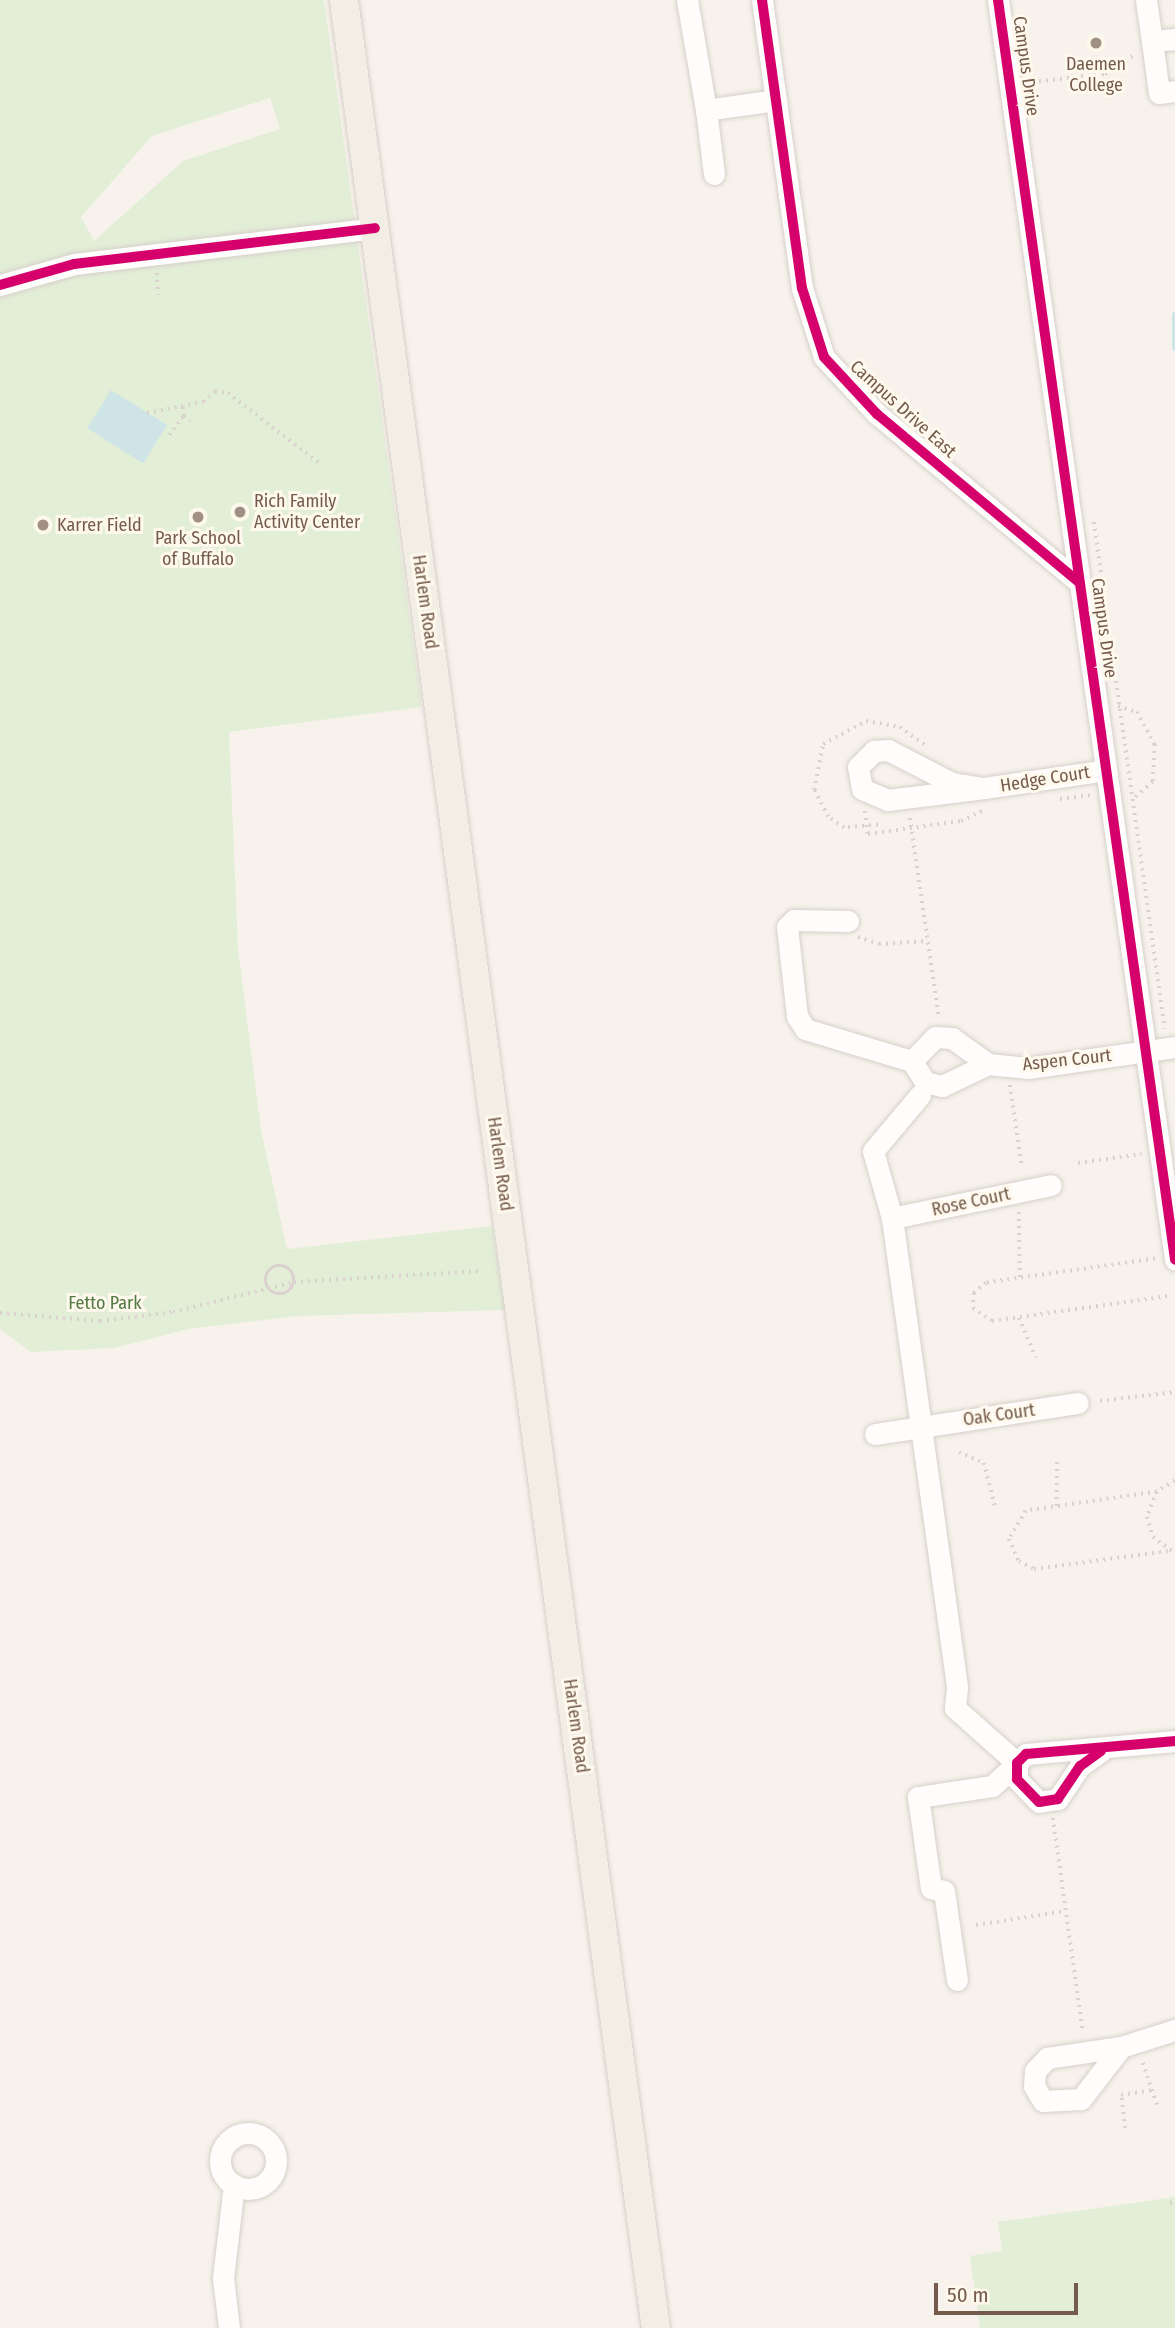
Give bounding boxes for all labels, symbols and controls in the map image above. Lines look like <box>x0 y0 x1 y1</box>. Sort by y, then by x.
street label: Campus Drive <box>1008 15 1044 117</box>
marker: Daemen College <box>1088 35 1104 51</box>
place label: Daemen College <box>1066 54 1126 96</box>
street label: Campus Drive East <box>845 356 961 462</box>
place label: Rich Family Activity Center <box>254 491 360 534</box>
marker: Rich Family Activity Center <box>232 504 248 520</box>
marker: Park School of Buffalo <box>190 509 206 525</box>
place label: Karrer Field <box>57 514 142 536</box>
marker: Karrer Field <box>35 517 51 533</box>
place label: Park School of Buffalo <box>155 528 241 570</box>
street label: Harlem Road <box>408 553 442 651</box>
street label: Campus Drive <box>1086 577 1122 679</box>
street label: Hedge Court <box>999 761 1091 797</box>
street label: Aspen Court <box>1022 1045 1112 1075</box>
street label: Harlem Road <box>483 1115 517 1213</box>
street label: Rose Court <box>930 1183 1012 1221</box>
park label: Fetto Park <box>68 1292 142 1314</box>
street label: Oak Court <box>962 1399 1036 1431</box>
street label: Harlem Road <box>559 1677 593 1775</box>
scale bar <box>937 2268 1080 2312</box>
text: 50 m <box>947 2282 989 2308</box>

